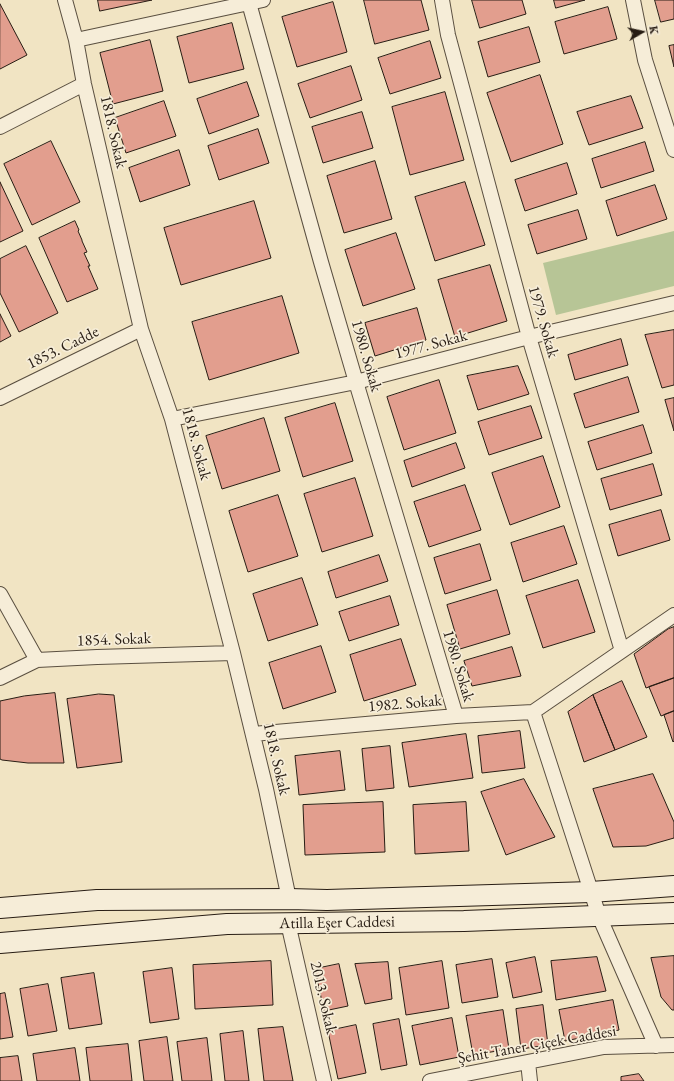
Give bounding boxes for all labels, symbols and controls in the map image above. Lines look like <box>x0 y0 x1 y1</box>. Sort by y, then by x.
north arrow <box>622 12 662 52</box>
text: K <box>646 25 661 35</box>
street label: 1818. Sokak <box>95 94 131 170</box>
street label: 1979. Sokak <box>524 284 562 360</box>
street label: 1980. Sokak <box>347 318 385 394</box>
street label: 1853. Cadde <box>24 322 102 374</box>
street label: 1977. Sokak <box>393 326 469 364</box>
street label: 1818. Sokak <box>177 406 215 482</box>
street label: 1980. Sokak <box>438 628 478 704</box>
street label: 1854. Sokak <box>77 629 151 651</box>
street label: 1982. Sokak <box>367 691 443 717</box>
street label: 1818. Sokak <box>258 721 294 797</box>
street label: Atilla Eşer Caddesi <box>279 912 395 934</box>
street label: 2013. Sokak <box>305 960 341 1036</box>
street label: Şehit Taner Çiçek Caddesi <box>456 1022 618 1068</box>

